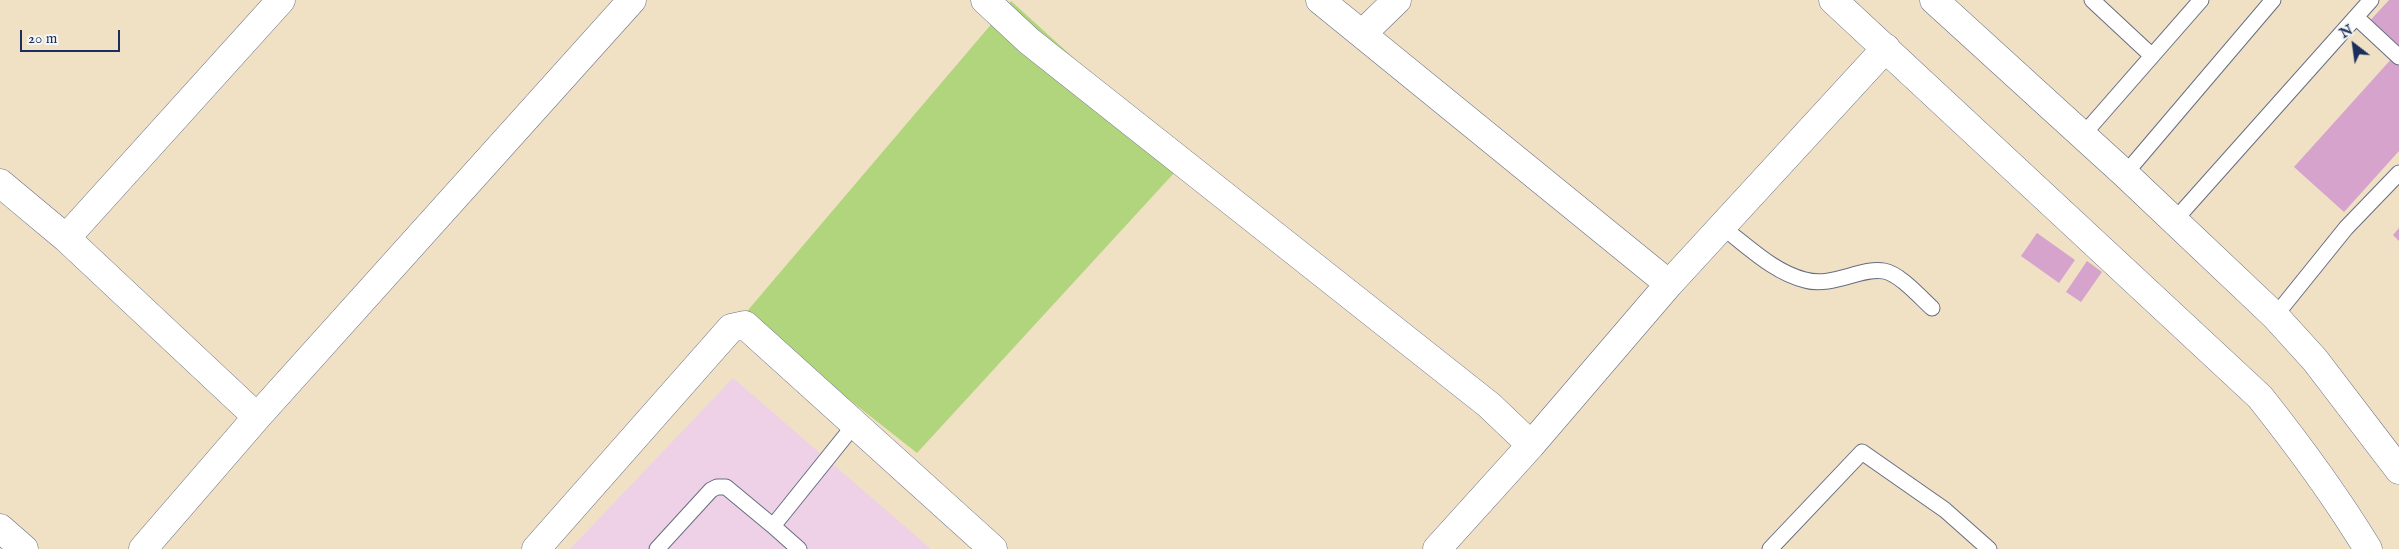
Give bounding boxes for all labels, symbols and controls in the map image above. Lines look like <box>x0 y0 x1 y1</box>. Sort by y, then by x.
scale bar <box>22 20 122 52</box>
north arrow <box>2329 20 2379 70</box>
text: N <box>2337 21 2356 43</box>
text: 20 m <box>28 29 57 48</box>

